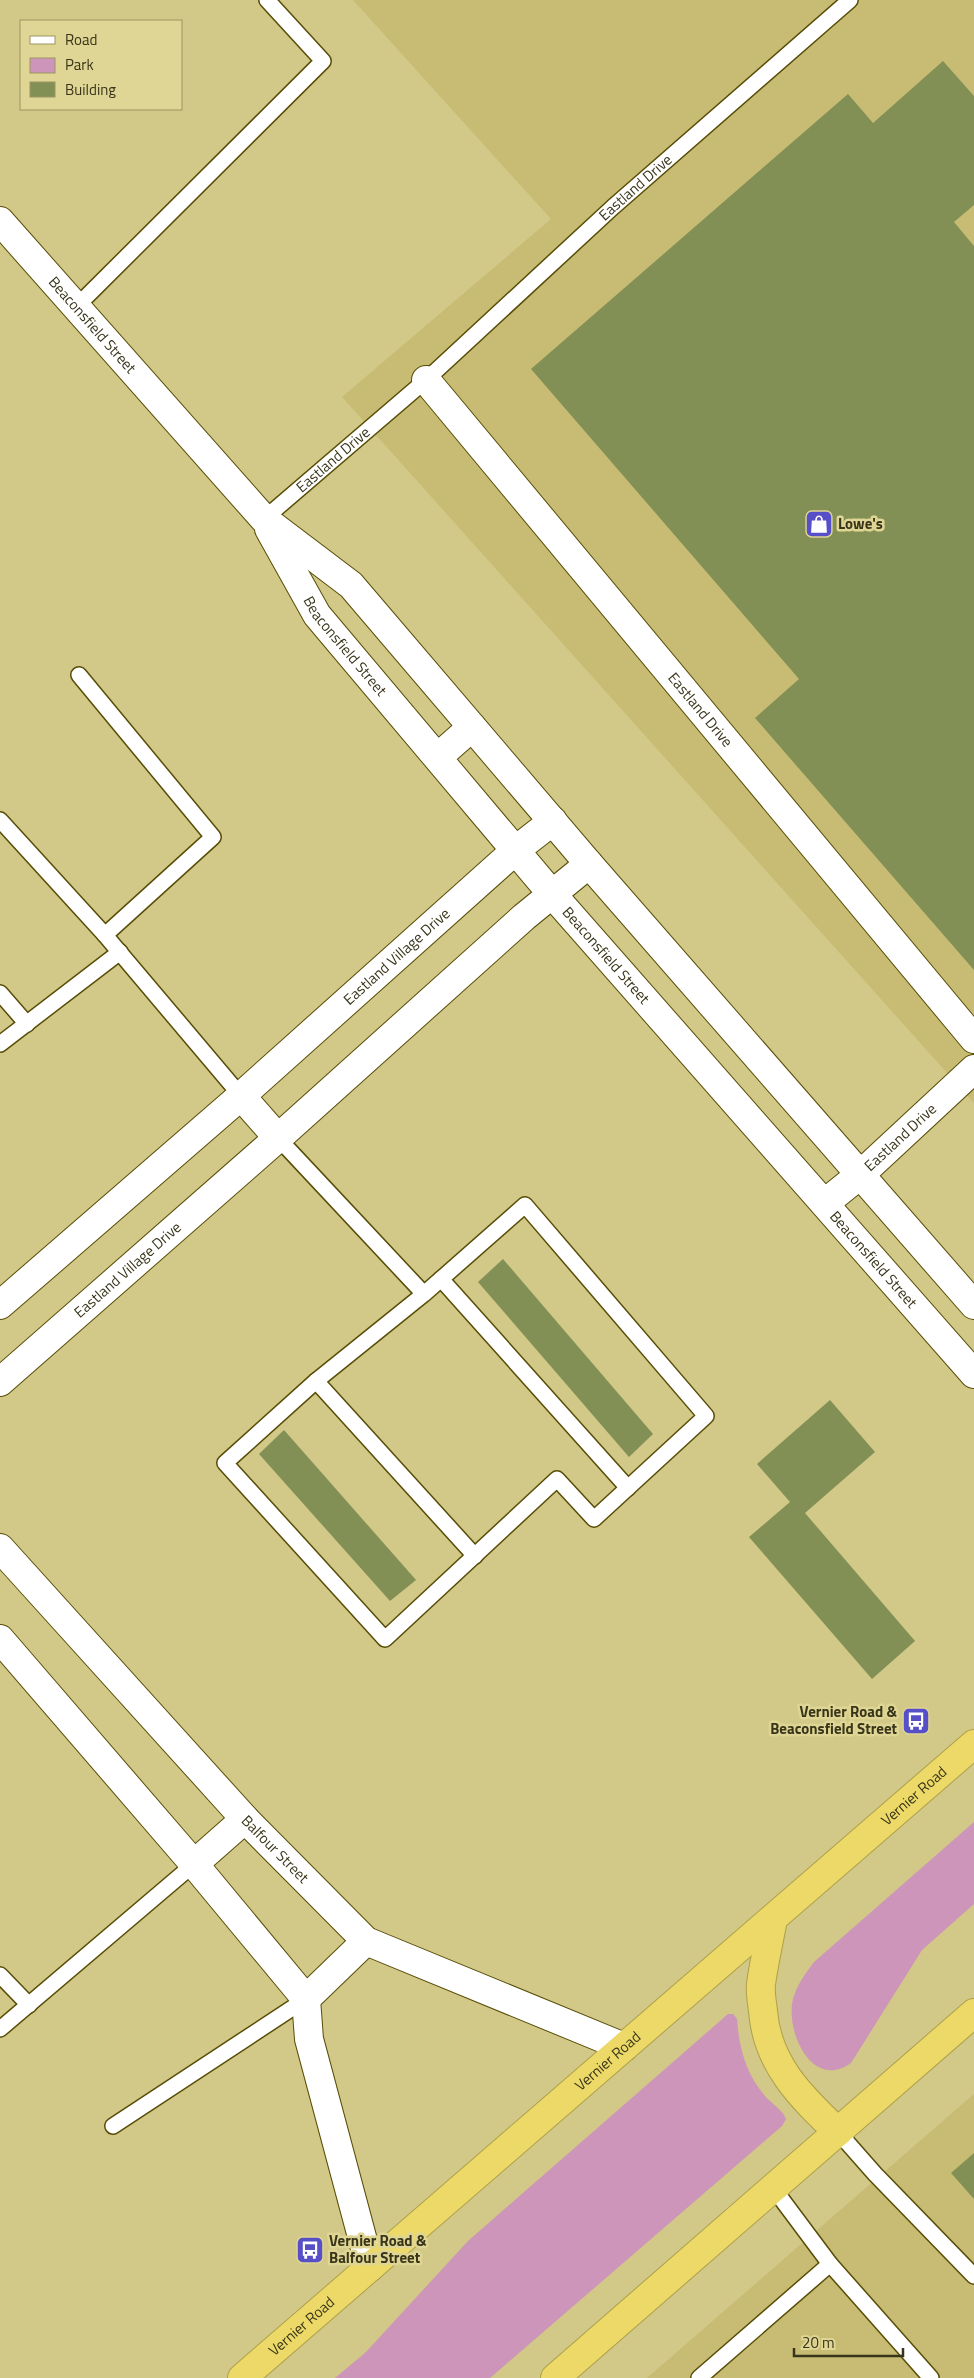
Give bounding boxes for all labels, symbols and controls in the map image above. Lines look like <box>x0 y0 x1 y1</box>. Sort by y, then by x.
legend <box>20 20 182 110</box>
text: Road <box>65 28 97 51</box>
text: Park <box>65 53 94 76</box>
text: Building <box>65 78 116 101</box>
street label: Eastland Drive <box>593 148 677 226</box>
street label: Beaconsfield Street <box>43 271 142 379</box>
street label: Eastland Drive <box>291 421 375 498</box>
shop icon: Lowe's <box>804 509 834 539</box>
place label: Lowe's <box>838 512 883 535</box>
street label: Beaconsfield Street <box>298 592 393 701</box>
street label: Eastland Drive <box>663 667 739 752</box>
street label: Beaconsfield Street <box>557 901 656 1009</box>
street label: Eastland Village Drive <box>338 902 455 1010</box>
street label: Eastland Drive <box>859 1098 941 1177</box>
street label: Beaconsfield Street <box>825 1205 923 1314</box>
street label: Eastland Village Drive <box>69 1216 186 1323</box>
place label: Vernier Road & Beaconsfield Street <box>770 1700 898 1740</box>
bus stop icon: Vernier Road & Beaconsfield Street <box>901 1706 931 1736</box>
street label: Vernier Road <box>876 1760 952 1831</box>
street label: Balfour Street <box>236 1810 315 1889</box>
street label: Vernier Road <box>569 2026 646 2096</box>
place label: Vernier Road & Balfour Street <box>329 2229 427 2269</box>
bus stop icon: Vernier Road & Balfour Street <box>295 2235 325 2265</box>
street label: Vernier Road <box>263 2291 340 2361</box>
scale bar <box>794 2326 903 2358</box>
text: 20 m <box>802 2331 835 2354</box>

